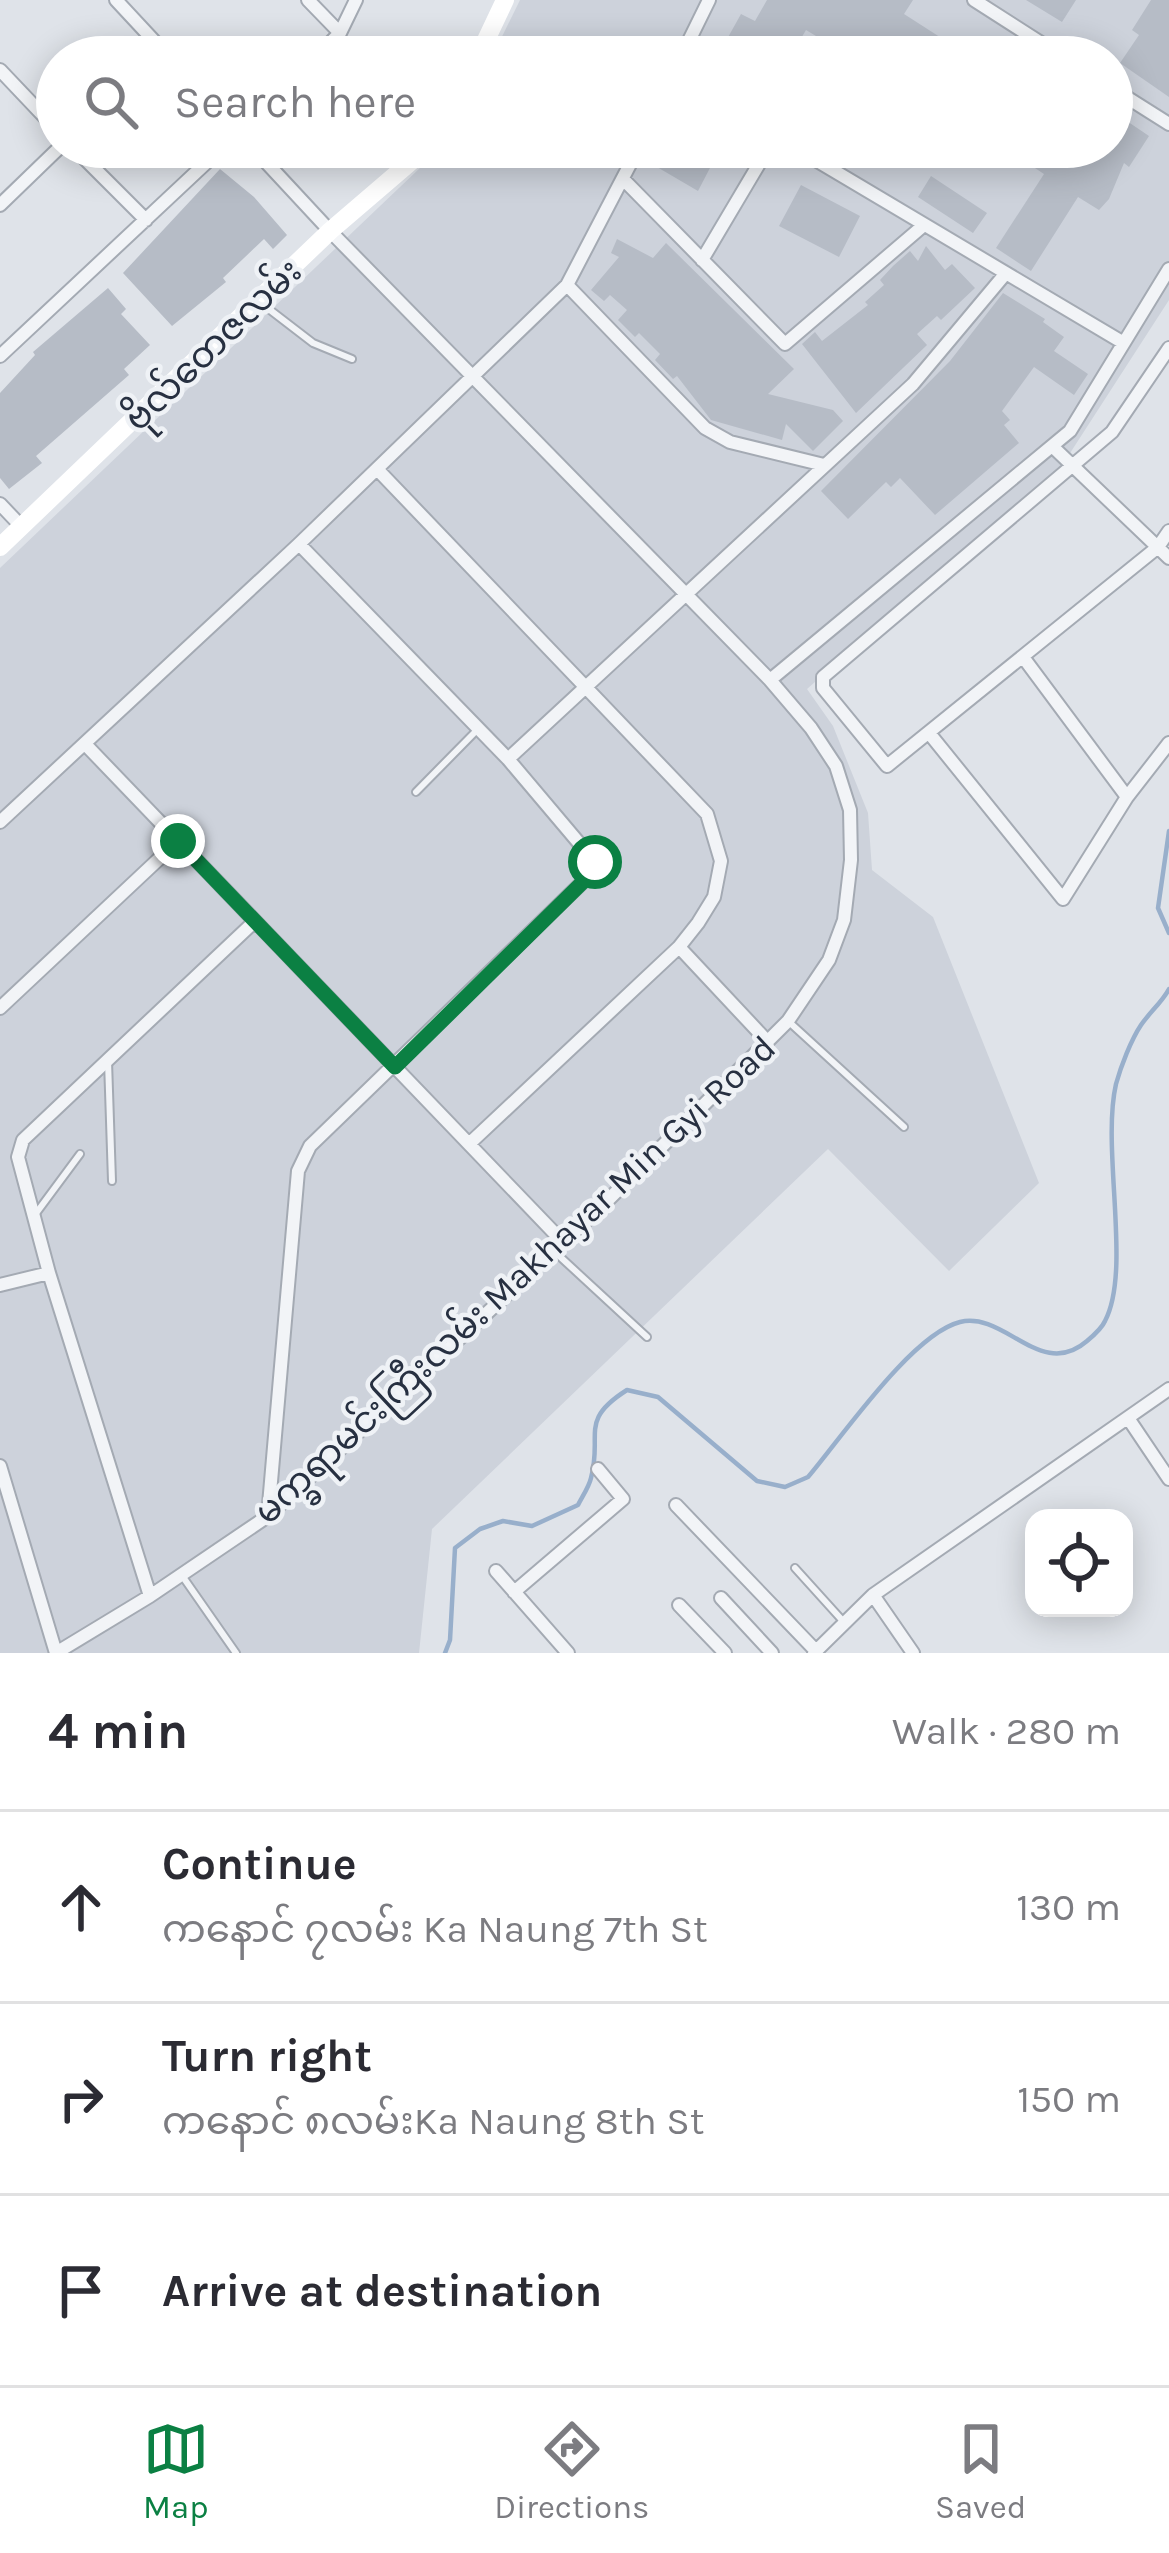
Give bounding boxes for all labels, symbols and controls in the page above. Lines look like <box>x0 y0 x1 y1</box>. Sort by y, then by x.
search box <box>36 36 1133 168</box>
icon: search <box>78 69 144 135</box>
text: Search here <box>174 76 416 128</box>
street label: ဗိုလ်တေဇလမ်း <box>113 247 315 445</box>
route end <box>151 814 205 868</box>
route start <box>568 835 622 889</box>
street label: မက္ခရာမင်းကြီးလမ်း Makhayar Min Gyi Road <box>243 1024 790 1539</box>
map controls <box>1025 1509 1133 1617</box>
button: locate <box>1025 1509 1133 1617</box>
text: 4 min <box>48 1701 188 1761</box>
text: Walk · 280 m <box>892 1708 1121 1754</box>
text: Continue <box>162 1838 357 1890</box>
icon: ahead <box>48 1874 114 1940</box>
text: 130 m <box>1016 1884 1121 1930</box>
text: ကနောင် ၇လမ်း Ka Naung 7th St <box>162 1906 708 1952</box>
text: Turn right <box>162 2030 372 2082</box>
icon: right <box>48 2066 114 2132</box>
text: 150 m <box>1017 2076 1121 2122</box>
text: ကနောင် ၈လမ်းKa Naung 8th St <box>162 2098 704 2144</box>
icon: arrive <box>48 2258 114 2324</box>
text: Arrive at destination <box>162 2265 602 2317</box>
tab: Map <box>143 2416 209 2526</box>
tab: Directions <box>494 2416 649 2526</box>
tab: Saved <box>935 2416 1026 2526</box>

